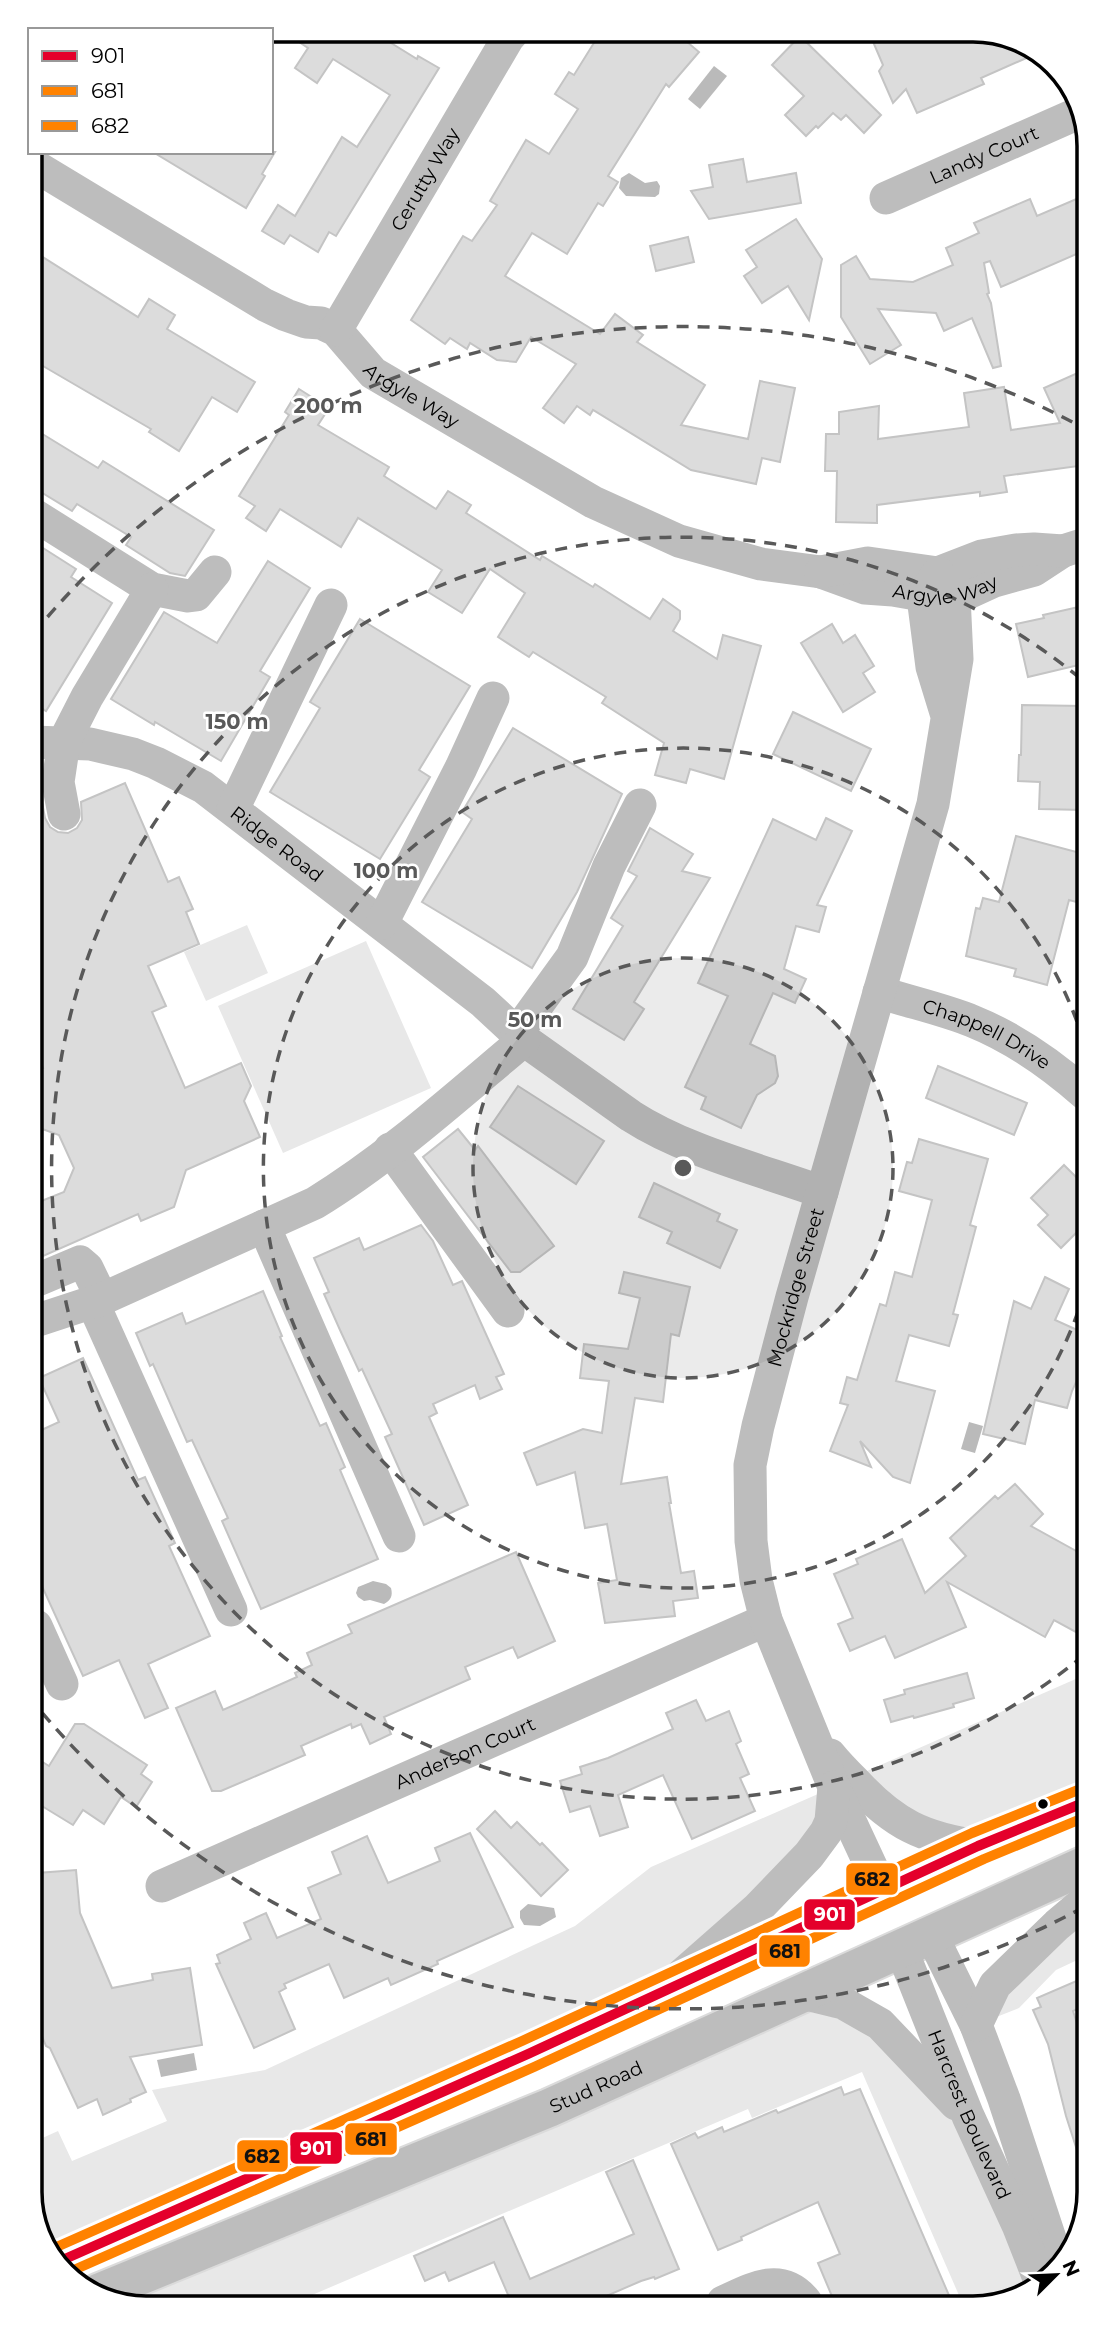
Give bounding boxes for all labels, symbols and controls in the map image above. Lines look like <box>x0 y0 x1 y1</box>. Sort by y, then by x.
legend <box>28 28 273 154</box>
text: 901 <box>91 43 125 68</box>
text: 681 <box>91 78 125 103</box>
text: 682 <box>91 113 129 138</box>
street label: Landy Court <box>926 121 1042 189</box>
street label: Cerutty Way <box>386 123 465 235</box>
street label: Argyle Way <box>358 359 464 433</box>
text: 200 m <box>294 393 362 418</box>
street label: Argyle Way <box>891 570 1002 610</box>
text: 150 m <box>206 709 268 734</box>
street label: Ridge Road <box>226 801 328 887</box>
text: 100 m <box>354 858 418 883</box>
street label: Chappell Drive <box>920 995 1055 1074</box>
text: 50 m <box>508 1007 562 1032</box>
centre of rings <box>671 1156 695 1180</box>
street label: Mockridge Street <box>763 1205 829 1370</box>
street label: Anderson Court <box>391 1712 539 1794</box>
unlabelled marker <box>1036 1797 1050 1811</box>
line badge: 682 <box>845 1862 899 1896</box>
text: 682 <box>854 1868 890 1891</box>
line badge: 901 <box>803 1898 856 1931</box>
text: 901 <box>814 1903 846 1926</box>
line badge: 681 <box>758 1934 811 1968</box>
text: 681 <box>769 1940 801 1963</box>
street label: Harcrest Boulevard <box>923 2026 1016 2203</box>
street label: Stud Road <box>546 2056 646 2118</box>
line badge: 681 <box>344 2122 398 2156</box>
text: 681 <box>355 2128 387 2151</box>
line badge: 901 <box>289 2131 343 2165</box>
text: 901 <box>300 2137 332 2160</box>
line badge: 682 <box>236 2139 289 2173</box>
text: 682 <box>244 2145 280 2168</box>
north arrow <box>1021 2240 1091 2310</box>
text: N <box>1057 2257 1085 2280</box>

